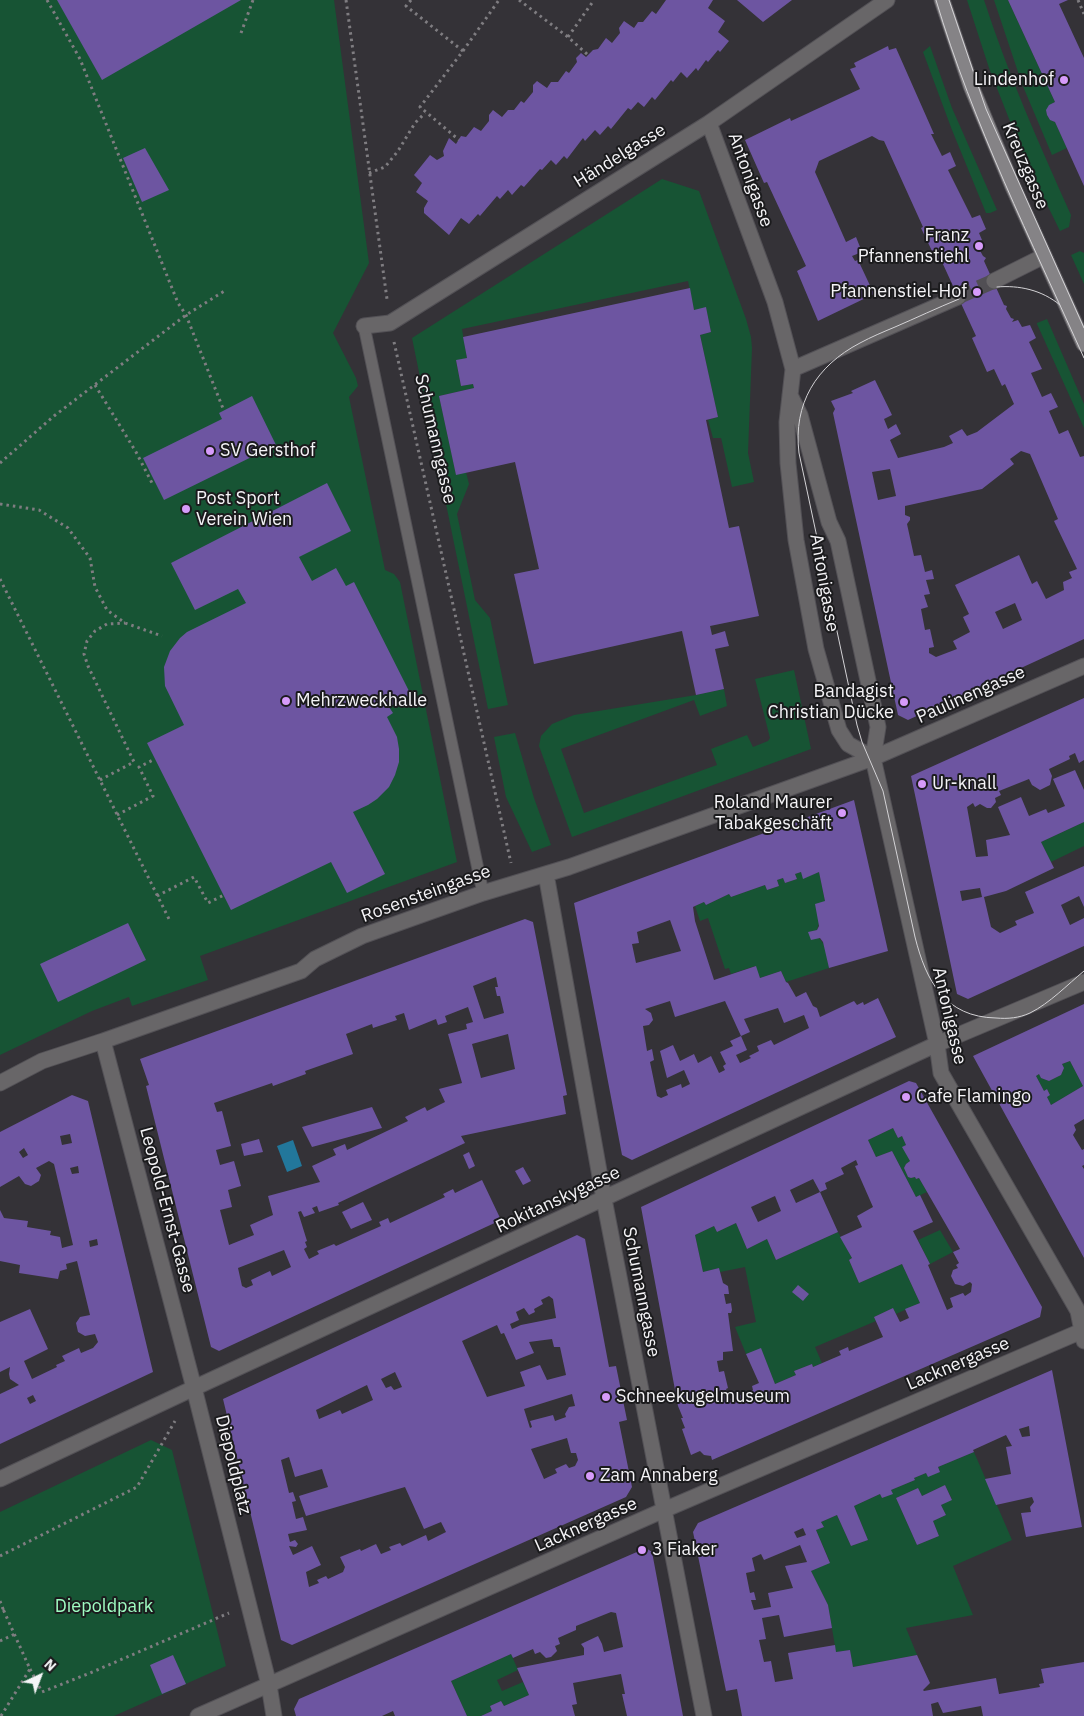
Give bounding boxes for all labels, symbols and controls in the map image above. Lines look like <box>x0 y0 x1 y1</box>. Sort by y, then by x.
place label: Lindenhof <box>974 69 1054 91</box>
marker: Lindenhof <box>1058 74 1070 86</box>
street label: Händelgasse <box>570 119 670 193</box>
street label: Kreuzgasse <box>997 119 1053 213</box>
street label: Antonigasse <box>723 130 777 230</box>
place label: Franz Pfannenstiehl <box>858 225 969 268</box>
marker: Franz Pfannenstiehl <box>973 240 985 252</box>
place label: Pfannenstiel-Hof <box>830 281 967 303</box>
marker: Pfannenstiel-Hof <box>971 286 983 298</box>
street label: Schumanngasse <box>410 372 460 506</box>
place label: SV Gersthof <box>220 440 316 462</box>
marker: SV Gersthof <box>204 445 216 457</box>
place label: Post Sport Verein Wien <box>196 488 292 530</box>
marker: Post Sport Verein Wien <box>180 503 192 515</box>
street label: Antonigasse <box>805 532 843 634</box>
street label: Paulinengasse <box>913 661 1029 729</box>
place label: Bandagist Christian Dücke <box>768 681 894 724</box>
place label: Mehrzweckhalle <box>296 690 427 712</box>
marker: Mehrzweckhalle <box>280 695 292 707</box>
marker: Bandagist Christian Dücke <box>898 696 910 708</box>
place label: Ur-knall <box>932 773 997 795</box>
marker: Ur-knall <box>916 778 928 790</box>
place label: Roland Maurer Tabakgeschäft <box>714 792 832 834</box>
marker: Roland Maurer Tabakgeschäft <box>836 807 848 819</box>
street label: Rosensteingasse <box>358 861 494 927</box>
street label: Antonigasse <box>927 965 971 1067</box>
place label: Cafe Flamingo <box>916 1086 1031 1108</box>
marker: Cafe Flamingo <box>900 1091 912 1103</box>
street label: Leopold-Ernst-Gasse <box>134 1125 200 1295</box>
street label: Rokitanskygasse <box>492 1162 624 1238</box>
street label: Schumanngasse <box>618 1225 664 1359</box>
street label: Lacknergasse <box>903 1333 1013 1395</box>
place label: Schneekugelmuseum <box>616 1386 790 1408</box>
marker: Schneekugelmuseum <box>600 1391 612 1403</box>
street label: Diepoldplatz <box>210 1413 256 1517</box>
place label: Zam Annaberg <box>600 1465 718 1487</box>
marker: Zam Annaberg <box>584 1470 596 1482</box>
street label: Lacknergasse <box>531 1493 641 1557</box>
place label: 3 Fiaker <box>652 1539 717 1561</box>
marker: 3 Fiaker <box>636 1544 648 1556</box>
park label: Diepoldpark <box>55 1596 153 1618</box>
north arrow <box>15 1651 65 1701</box>
text: N <box>40 1655 60 1675</box>

